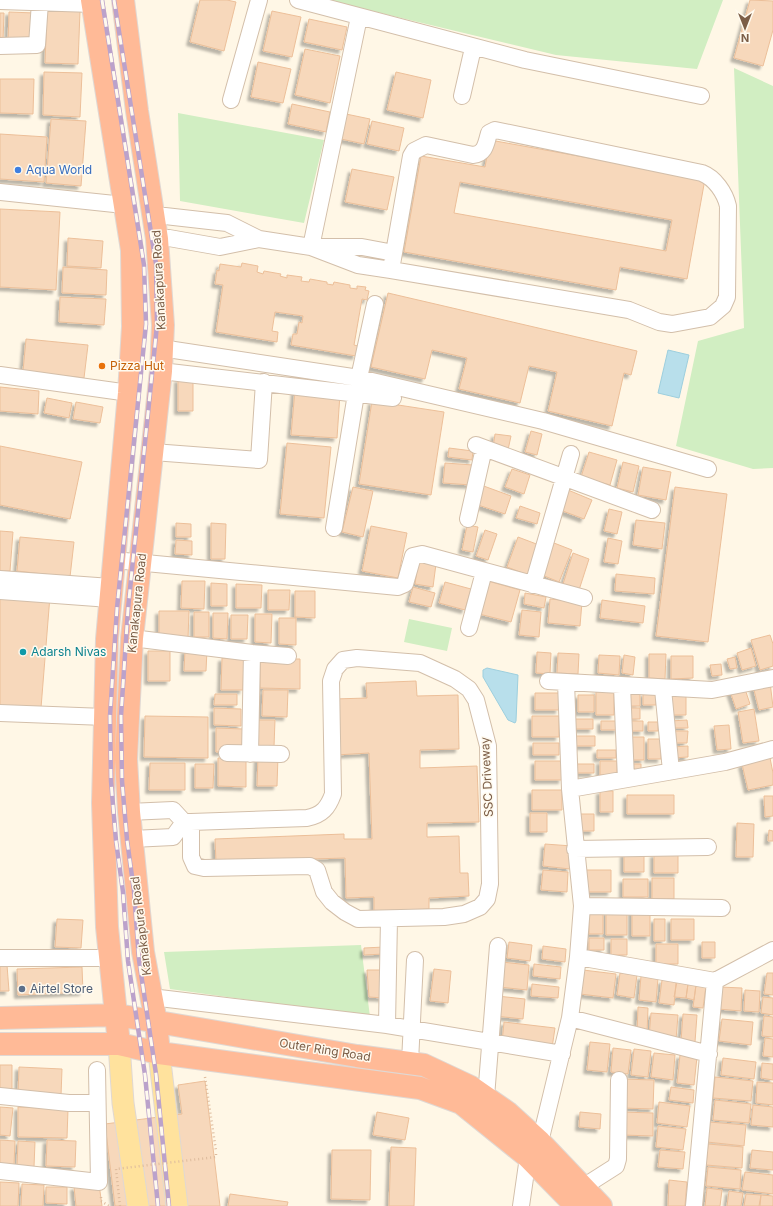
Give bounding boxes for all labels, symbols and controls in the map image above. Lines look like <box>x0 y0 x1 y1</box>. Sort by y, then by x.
north arrow <box>725 8 765 48</box>
text: N <box>741 31 749 45</box>
place label: Aqua World <box>26 162 92 177</box>
marker: Aqua World <box>13 165 23 175</box>
street label: Kanakapura Road <box>148 230 169 330</box>
place label: Pizza Hut <box>110 358 164 373</box>
marker: Pizza Hut <box>97 361 107 371</box>
street label: Kanakapura Road <box>124 552 149 653</box>
place label: Adarsh Nivas <box>31 644 106 659</box>
marker: Adarsh Nivas <box>18 647 28 657</box>
street label: SSC Driveway <box>477 736 496 817</box>
street label: Kanakapura Road <box>127 876 154 977</box>
place label: Airtel Store <box>30 981 93 996</box>
marker: Airtel Store <box>17 984 27 994</box>
street label: Outer Ring Road <box>278 1035 372 1064</box>

